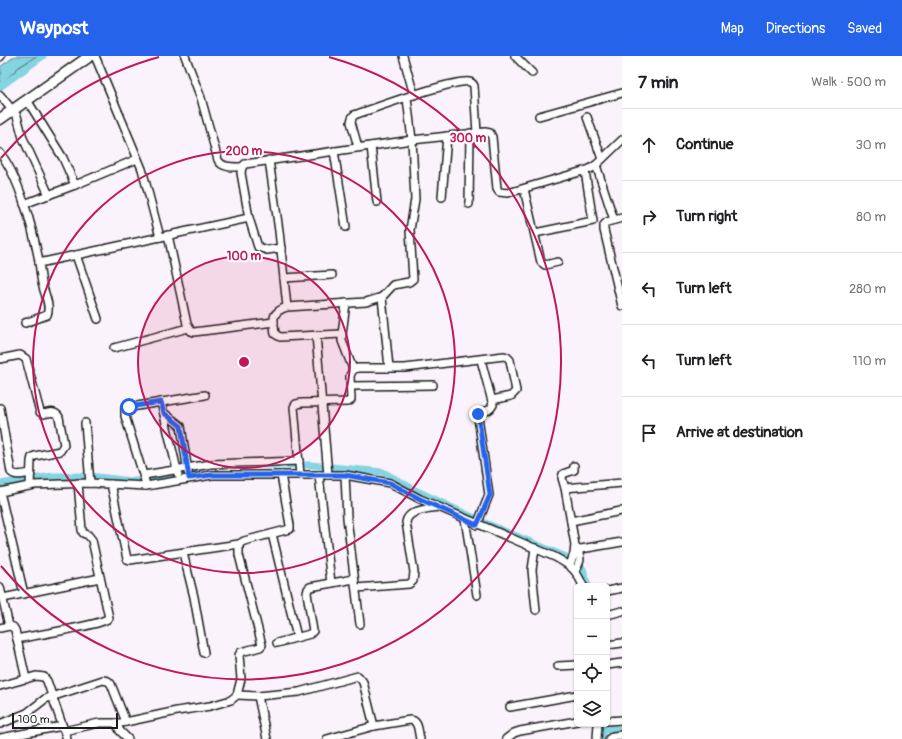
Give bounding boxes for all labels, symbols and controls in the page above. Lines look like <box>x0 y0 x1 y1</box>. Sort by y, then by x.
text: Waypost <box>20 16 89 40</box>
text: Map <box>721 20 744 37</box>
text: Directions <box>766 20 825 37</box>
text: Saved <box>847 20 882 37</box>
text: 7 min <box>638 72 678 93</box>
text: Walk · 500 m <box>811 74 886 90</box>
text: 300 m <box>450 131 487 146</box>
icon: ahead <box>638 134 660 156</box>
text: Continue <box>676 135 734 154</box>
text: 30 m <box>856 137 886 153</box>
text: 200 m <box>226 144 263 159</box>
icon: right <box>638 206 660 228</box>
text: Turn right <box>676 207 737 226</box>
text: 80 m <box>856 209 886 225</box>
text: 100 m <box>227 249 262 264</box>
icon: left <box>638 278 660 300</box>
text: Turn left <box>676 279 732 298</box>
text: 280 m <box>849 281 886 297</box>
icon: left <box>638 350 660 372</box>
text: Turn left <box>676 351 732 370</box>
text: 110 m <box>853 353 886 369</box>
centre of rings <box>237 355 251 369</box>
route start <box>120 398 138 416</box>
route end <box>469 405 487 423</box>
icon: arrive <box>638 422 660 444</box>
text: Arrive at destination <box>676 423 803 442</box>
map controls <box>574 583 610 727</box>
button: + <box>574 583 610 619</box>
button: − <box>574 619 610 655</box>
button: locate <box>574 655 610 691</box>
button: layers <box>574 691 610 727</box>
scale bar <box>12 711 118 730</box>
text: 100 m <box>18 713 49 726</box>

